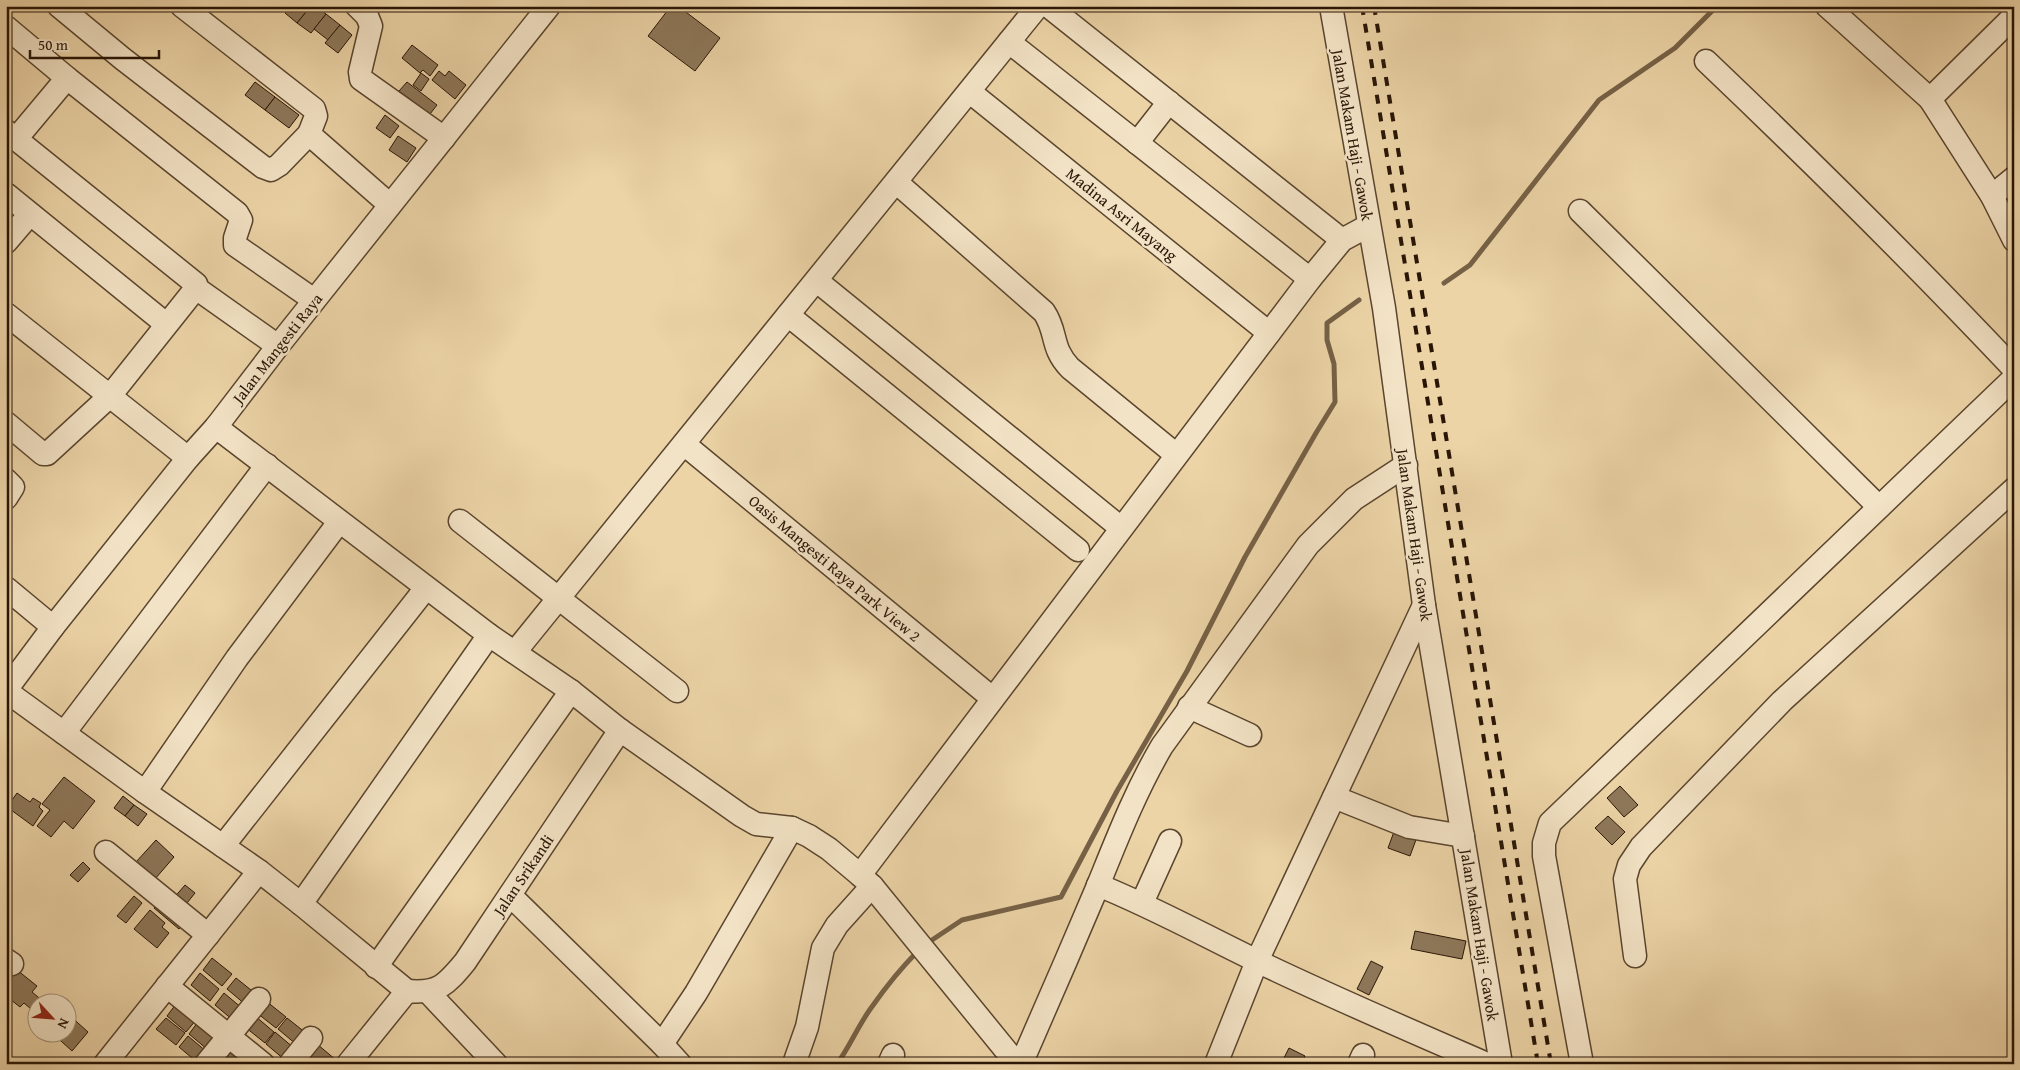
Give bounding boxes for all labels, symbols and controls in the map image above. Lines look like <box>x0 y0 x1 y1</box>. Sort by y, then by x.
scale bar <box>30 28 159 60</box>
text: 50 m <box>38 34 69 55</box>
street label: Jalan Makam Haji - Gawok <box>1326 45 1380 224</box>
street label: Madina Asri Mayang <box>1061 161 1183 267</box>
street label: Jalan Mangesti Raya <box>225 287 328 410</box>
street label: Jalan Makam Haji - Gawok <box>1391 445 1439 624</box>
street label: Oasis Mangesti Raya Park View 2 <box>744 489 926 647</box>
street label: Jalan Srikandi <box>486 829 559 922</box>
street label: Jalan Makam Haji - Gawok <box>1454 845 1506 1024</box>
north arrow <box>28 992 78 1042</box>
text: N <box>52 1015 75 1033</box>

